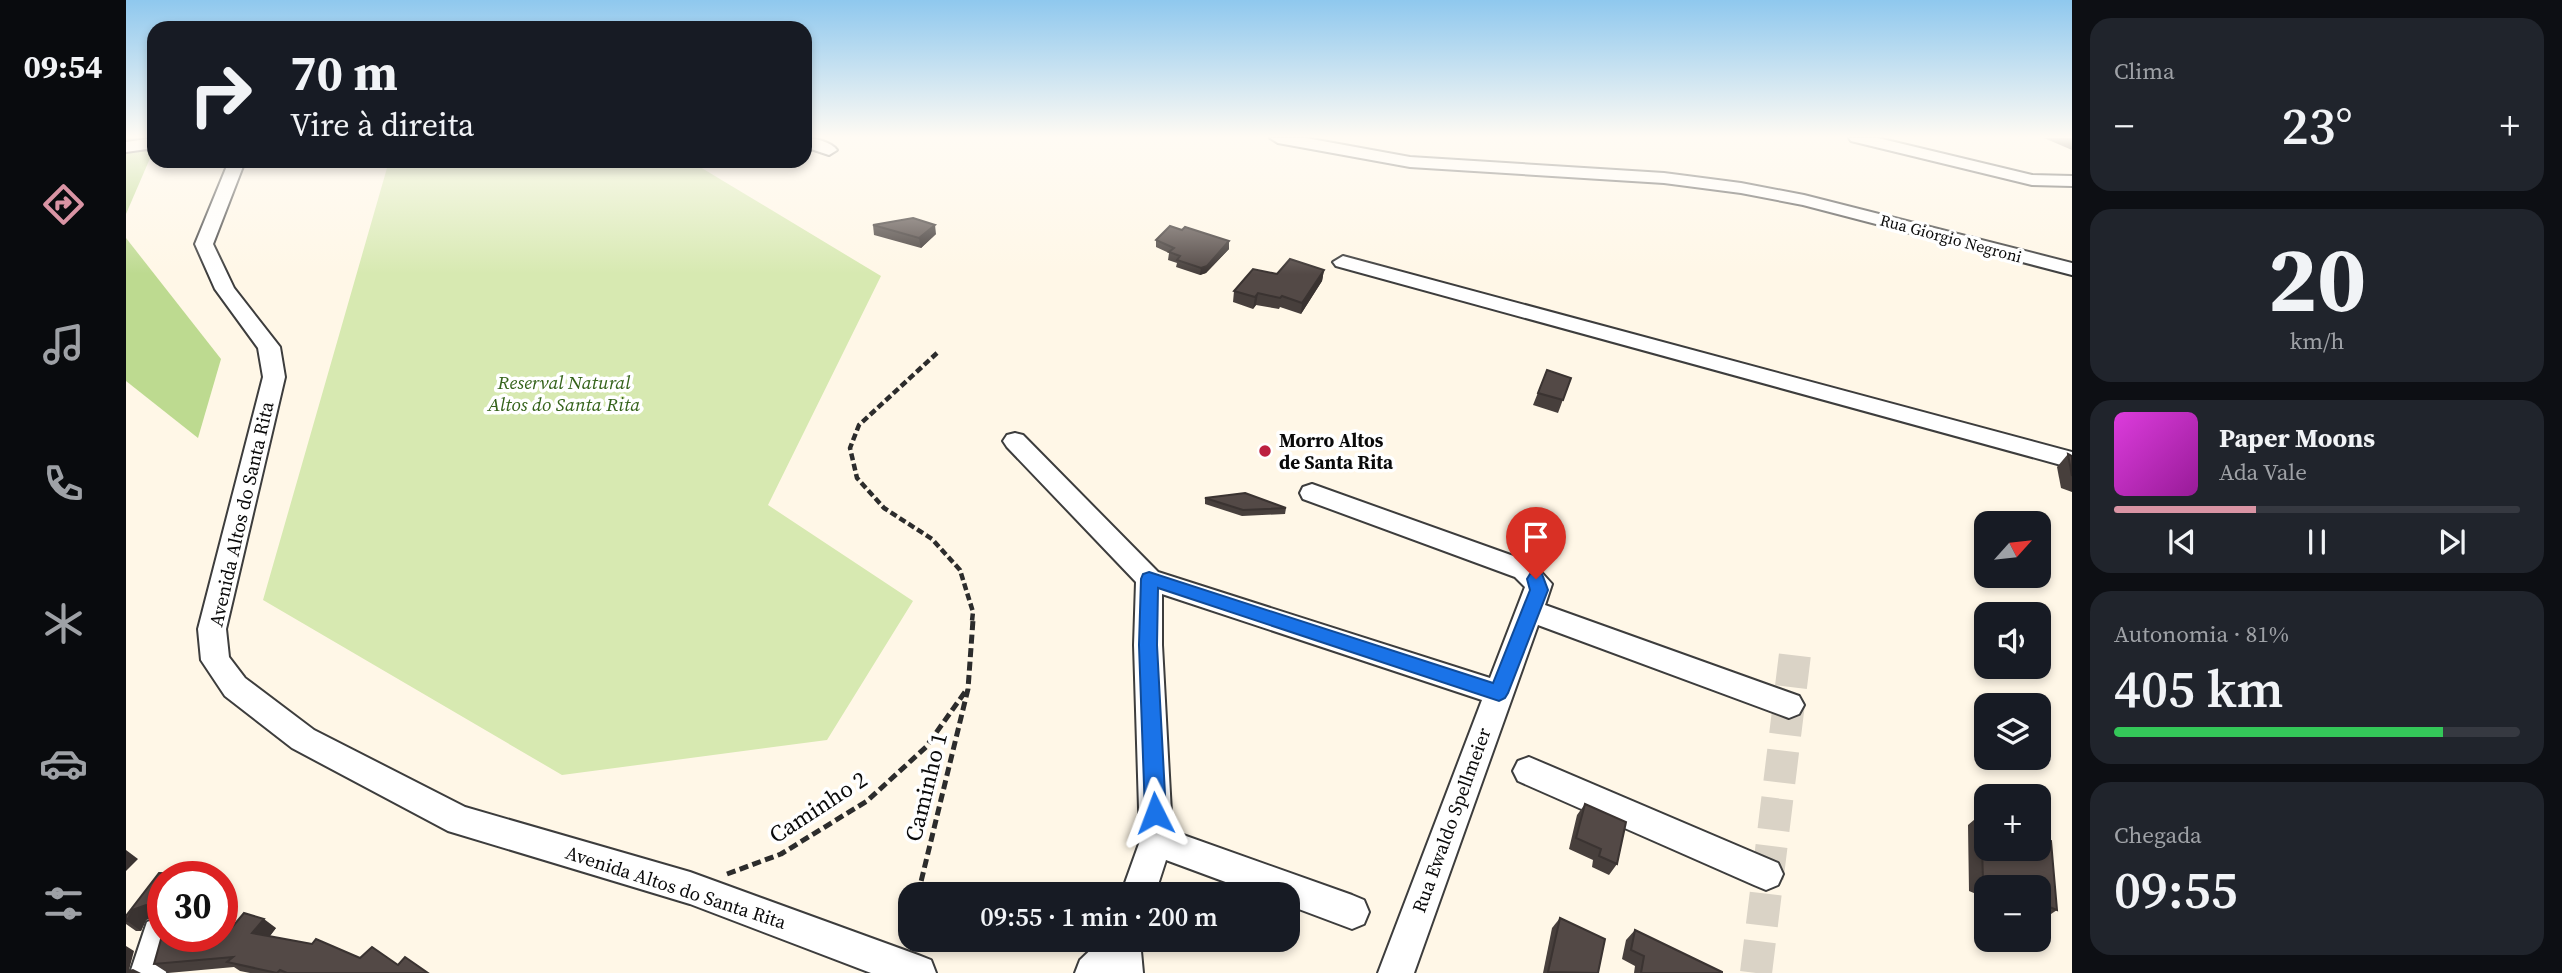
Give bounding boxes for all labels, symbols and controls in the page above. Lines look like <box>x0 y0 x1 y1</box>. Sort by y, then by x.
text: 70 m <box>290 39 398 106</box>
text: 09:54 <box>24 45 102 89</box>
icon: right <box>175 49 266 140</box>
text: Clima <box>2114 55 2175 87</box>
text: 23° <box>2281 90 2353 161</box>
text: − <box>2114 100 2134 152</box>
text: + <box>2500 100 2520 152</box>
text: Vire à direita <box>290 103 474 147</box>
icon: directions <box>39 180 88 229</box>
street label: Rua Giorgio Negroni <box>1878 208 2025 268</box>
text: 20 <box>2268 217 2366 341</box>
icon: music <box>39 320 88 369</box>
text: km/h <box>2290 325 2344 357</box>
park label: Reserval Natural Altos do Santa Rita <box>487 369 640 417</box>
street label: Avenida Altos do Santa Rita <box>202 399 280 629</box>
text: Paper Moons <box>2219 420 2375 456</box>
place label: Morro Altos de Santa Rita <box>1279 427 1394 475</box>
marker: Morro Altos de Santa Rita <box>1257 443 1273 459</box>
text: Ada Vale <box>2219 456 2307 488</box>
icon: phone <box>39 459 88 508</box>
pin <box>1506 507 1566 579</box>
north arrow <box>1974 511 2051 588</box>
map controls <box>1974 511 2051 952</box>
icon: arrive <box>1517 518 1555 556</box>
icon: previous <box>2163 523 2201 561</box>
icon: pause <box>2298 523 2336 561</box>
icon: next <box>2433 523 2471 561</box>
icon: climate <box>39 599 88 648</box>
button: sound <box>1974 602 2051 679</box>
text: Autonomia · 81% <box>2114 618 2289 650</box>
text: 405 km <box>2114 653 2283 724</box>
button: layers <box>1974 693 2051 770</box>
street label: Rua Ewaldo Spellmeier <box>1405 724 1497 916</box>
street label: Caminho 1 <box>897 729 955 845</box>
icon: car <box>39 739 88 788</box>
street label: Caminho 2 <box>763 763 873 851</box>
position arrow <box>1118 776 1192 850</box>
button: + <box>1974 784 2051 861</box>
text: Chegada <box>2114 819 2202 851</box>
street label: Avenida Altos do Santa Rita <box>562 839 790 935</box>
text: 09:55 <box>2114 854 2238 925</box>
speed limit sign: 30 <box>147 861 238 952</box>
button: − <box>1974 875 2051 952</box>
icon: filters <box>39 879 88 928</box>
text: 09:55 · 1 min · 200 m <box>980 899 1218 935</box>

